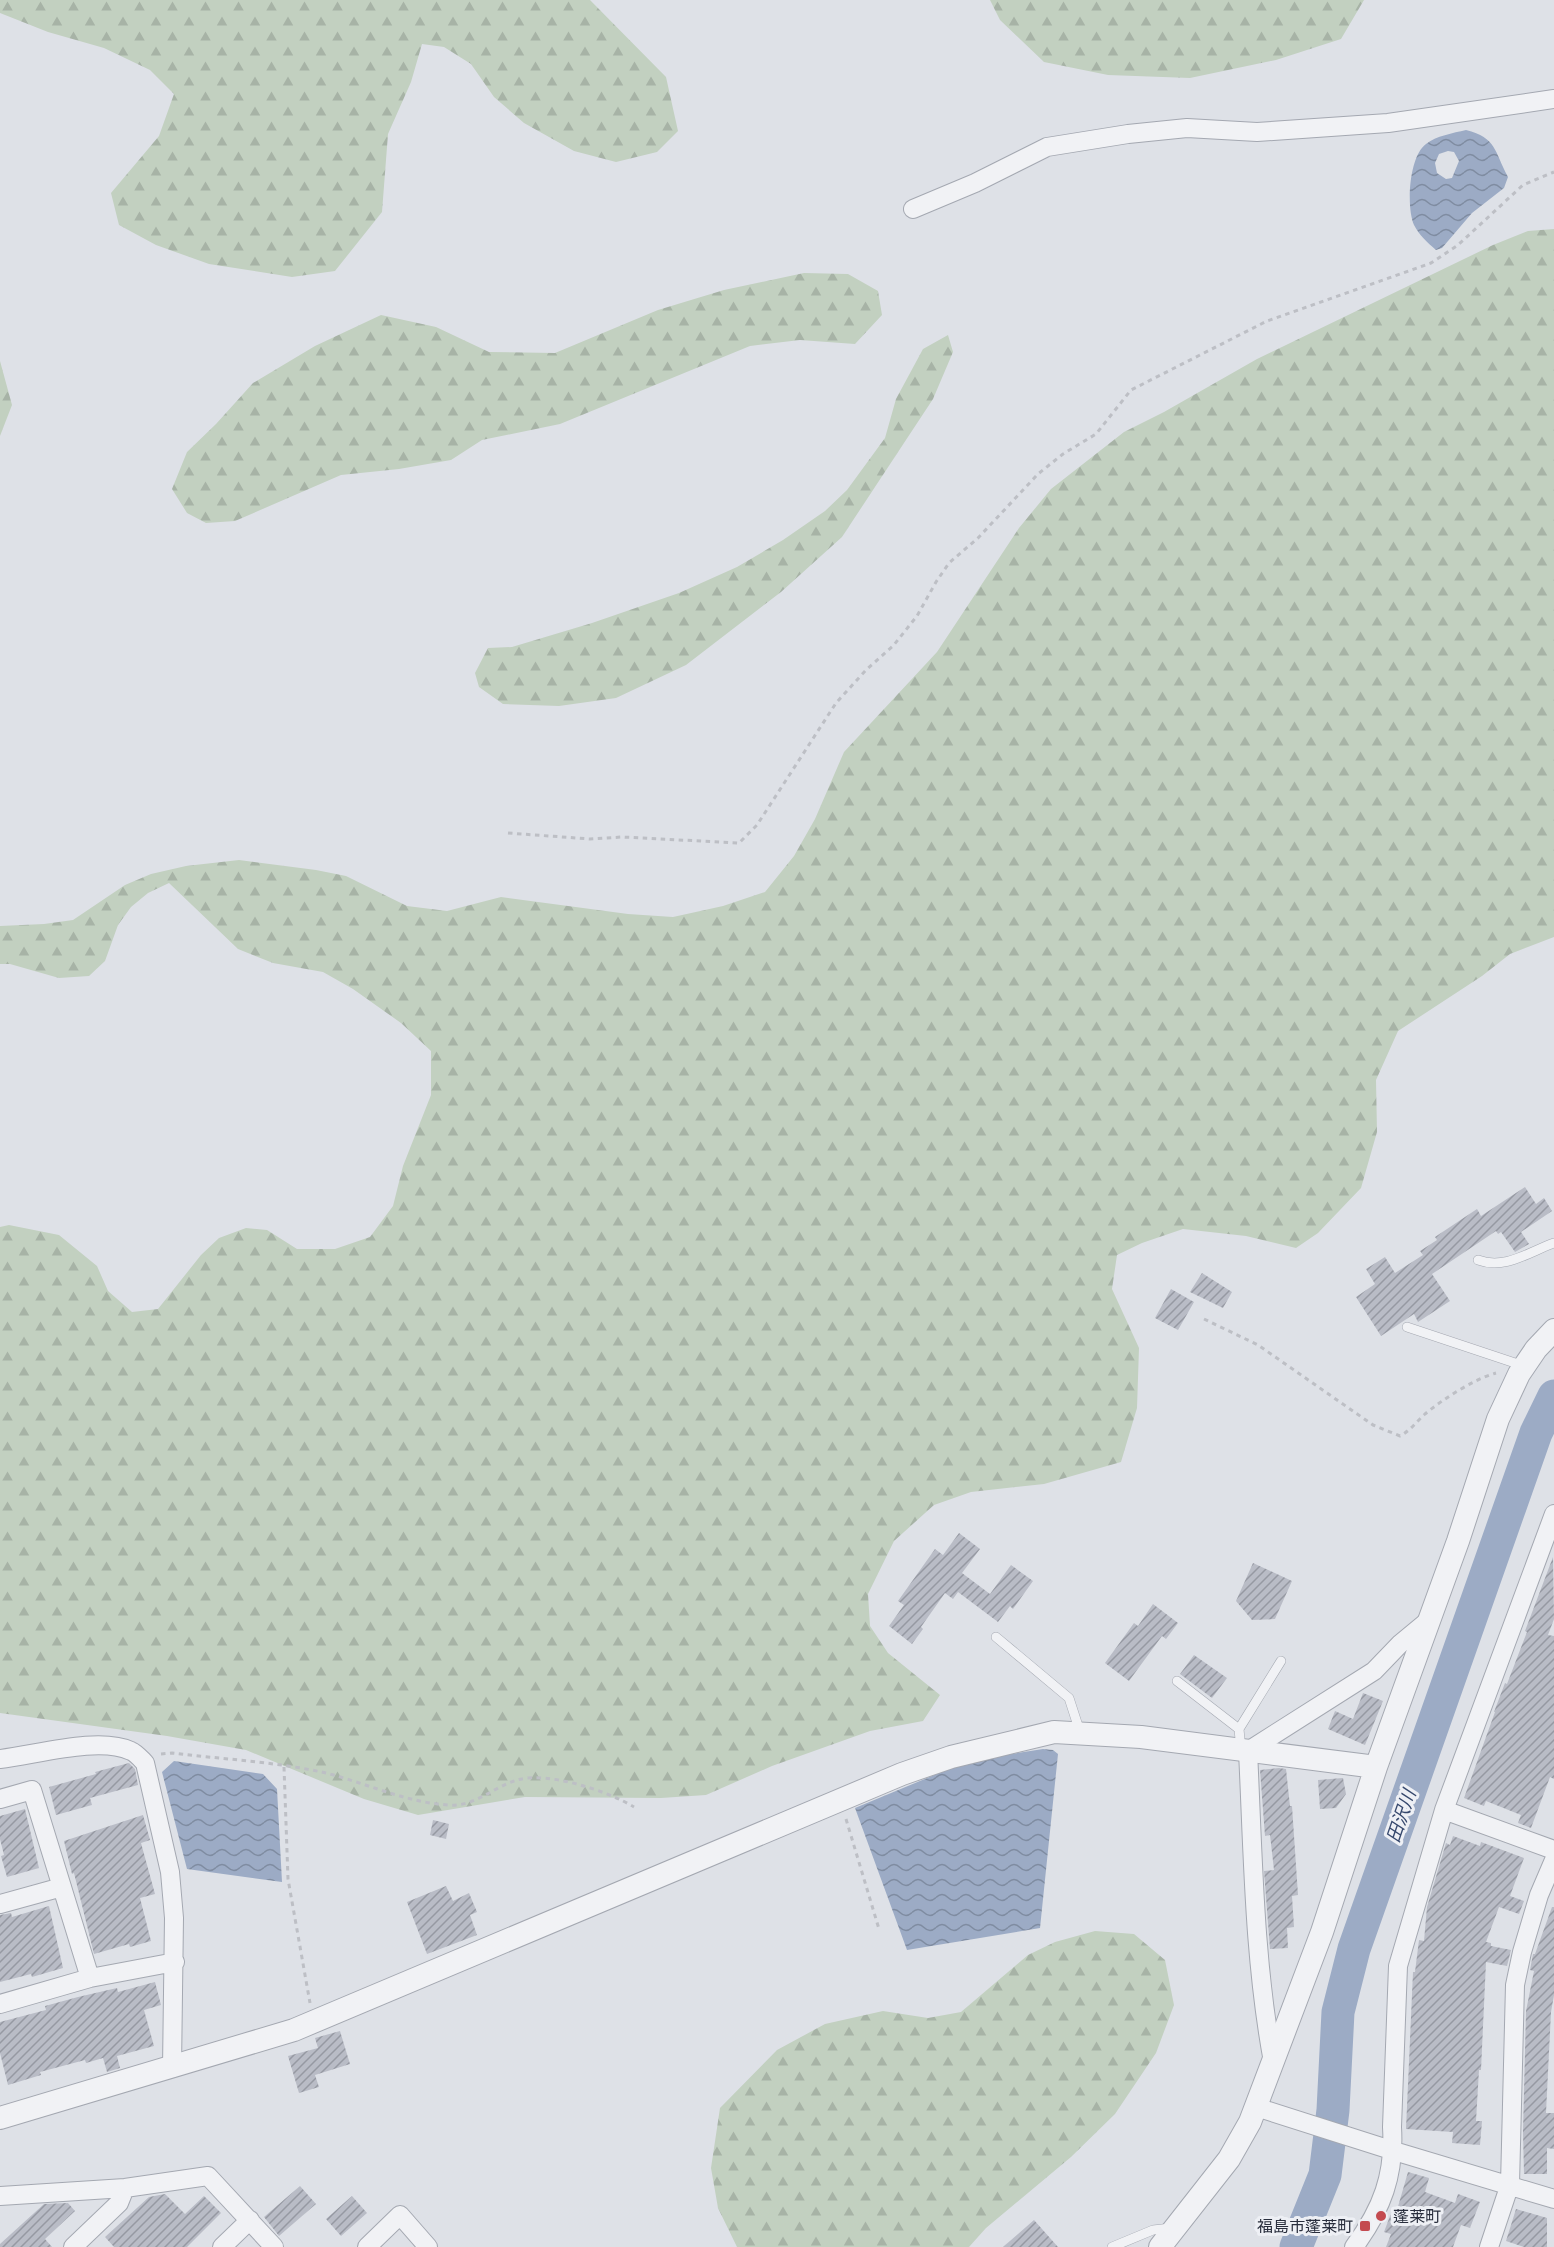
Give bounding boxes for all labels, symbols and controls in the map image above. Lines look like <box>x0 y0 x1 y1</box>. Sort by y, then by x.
water label: 田沢川 <box>1382 1785 1420 1845</box>
place label: 蓬莱町 <box>1393 2207 1441 2226</box>
marker: 蓬莱町 <box>1374 2209 1388 2223</box>
place label: 福島市蓬莱町 <box>1257 2217 1353 2236</box>
marker: 福島市蓬莱町 <box>1358 2219 1372 2233</box>

